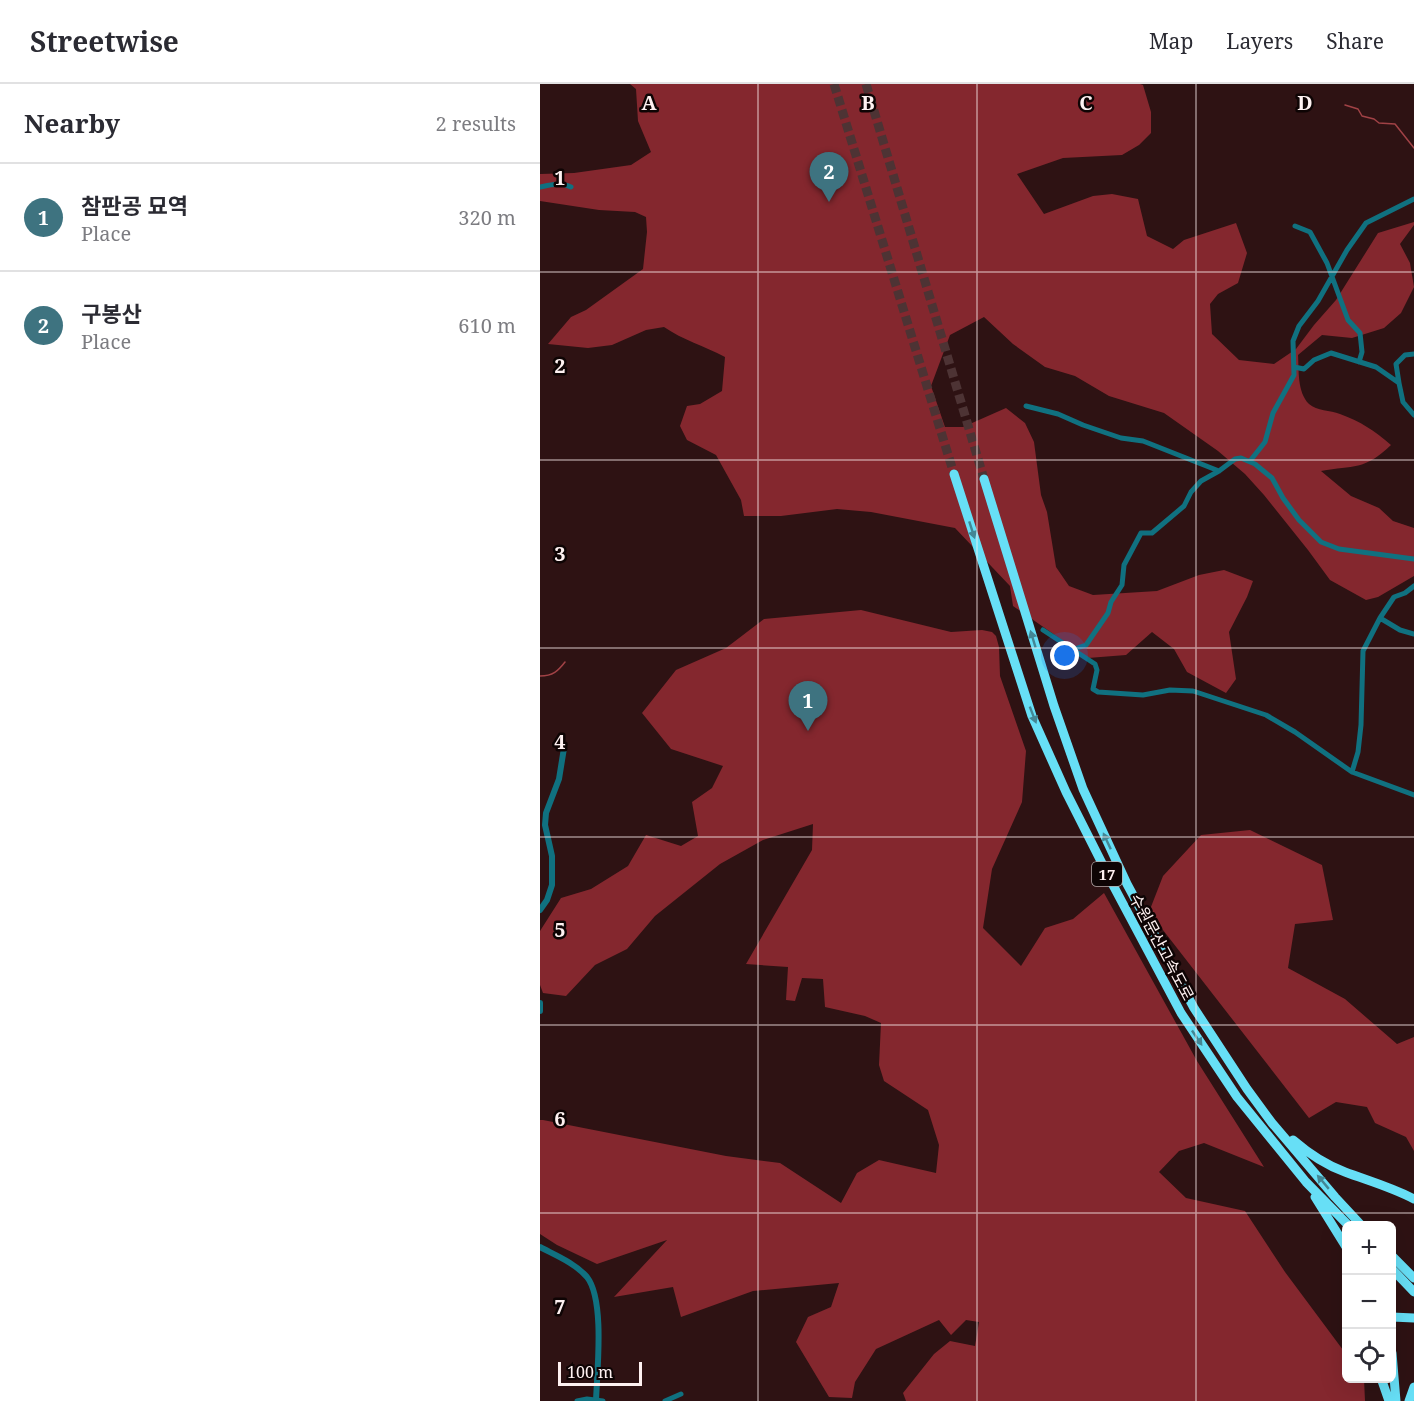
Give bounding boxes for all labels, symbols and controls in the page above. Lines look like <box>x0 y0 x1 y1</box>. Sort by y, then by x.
text: Streetwise <box>30 22 179 60</box>
text: Map <box>1149 27 1193 55</box>
text: Layers <box>1226 27 1293 55</box>
text: Share <box>1326 27 1384 55</box>
text: A <box>641 89 657 116</box>
text: B <box>861 89 875 116</box>
text: C <box>1079 89 1093 116</box>
text: D <box>1297 89 1313 116</box>
text: Nearby <box>24 105 120 141</box>
text: 2 results <box>436 110 516 137</box>
pin: 2 <box>810 152 848 202</box>
text: 1 <box>554 164 566 191</box>
text: 참판공 묘역 <box>81 190 188 220</box>
text: 1 <box>38 204 49 231</box>
text: 320 m <box>458 204 516 231</box>
text: Place <box>81 220 131 247</box>
text: 구봉산 <box>81 298 142 328</box>
text: 2 <box>38 312 49 339</box>
text: 610 m <box>458 312 516 339</box>
text: Place <box>81 328 131 355</box>
text: 2 <box>554 352 566 379</box>
one-way arrow <box>968 521 977 539</box>
text: 3 <box>554 540 566 567</box>
one-way arrow <box>1028 630 1037 648</box>
your location <box>1050 641 1079 670</box>
pin: 1 <box>788 682 828 731</box>
one-way arrow <box>1028 706 1038 724</box>
text: 4 <box>554 728 566 755</box>
one-way arrow <box>1102 833 1111 850</box>
road number: 17 <box>1092 862 1122 886</box>
street label: 수원문산고속도로 <box>1125 890 1199 1004</box>
text: 5 <box>554 916 566 943</box>
one-way arrow <box>1192 1030 1203 1047</box>
text: 6 <box>554 1105 566 1132</box>
one-way arrow <box>1317 1175 1329 1190</box>
map controls <box>1342 1221 1396 1383</box>
button: + <box>1342 1221 1396 1275</box>
button: − <box>1342 1275 1396 1329</box>
text: 7 <box>554 1293 566 1320</box>
button: locate <box>1342 1329 1396 1383</box>
scale bar <box>558 1359 642 1386</box>
text: 100 m <box>567 1361 613 1383</box>

